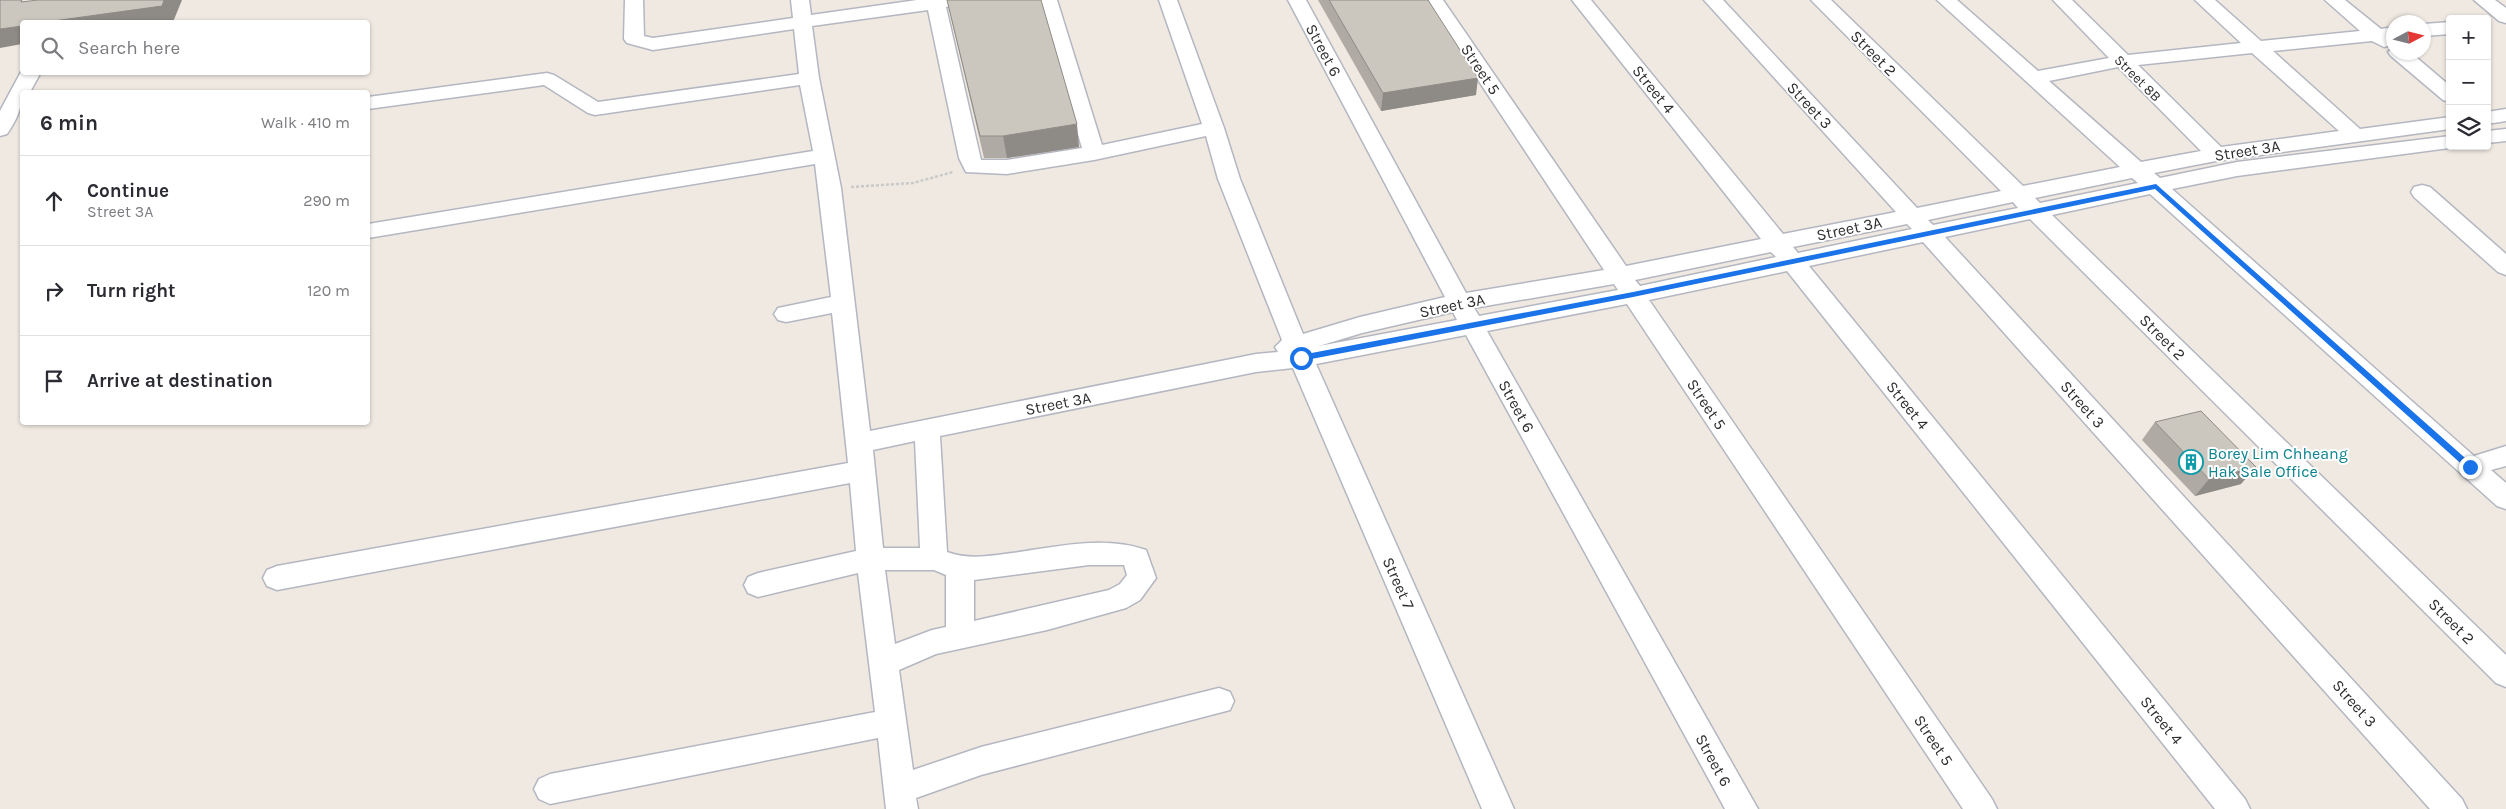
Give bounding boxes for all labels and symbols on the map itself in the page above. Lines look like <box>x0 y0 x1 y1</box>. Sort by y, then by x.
north arrow <box>2386 15 2431 60</box>
street label: Street 6 <box>1302 21 1345 80</box>
street label: Street 2 <box>1847 26 1901 80</box>
street label: Street 5 <box>1457 40 1504 98</box>
street label: Street 8B <box>2111 51 2165 105</box>
street label: Street 4 <box>1628 61 1679 117</box>
street label: Street 3 <box>1783 78 1836 133</box>
street label: Street 3A <box>2213 136 2281 165</box>
street label: Street 3A <box>1815 212 1884 245</box>
street label: Street 3A <box>1418 289 1487 322</box>
street label: Street 2 <box>2136 310 2190 364</box>
route start <box>1290 347 1313 370</box>
street label: Street 5 <box>1683 375 1730 433</box>
street label: Street 6 <box>1494 377 1539 436</box>
street label: Street 4 <box>1882 377 1933 433</box>
street label: Street 3 <box>2056 377 2109 432</box>
street label: Street 3A <box>1024 388 1092 419</box>
place label: Borey Lim Chheang Hak Sale Office <box>2208 444 2348 481</box>
building icon: Borey Lim Chheang Hak Sale Office <box>2178 449 2204 475</box>
route end <box>2459 456 2482 479</box>
street label: Street 7 <box>1379 554 1419 613</box>
street label: Street 2 <box>2425 594 2479 648</box>
street label: Street 3 <box>2328 676 2381 731</box>
street label: Street 4 <box>2136 692 2187 748</box>
street label: Street 5 <box>1910 711 1957 769</box>
street label: Street 6 <box>1691 731 1736 790</box>

